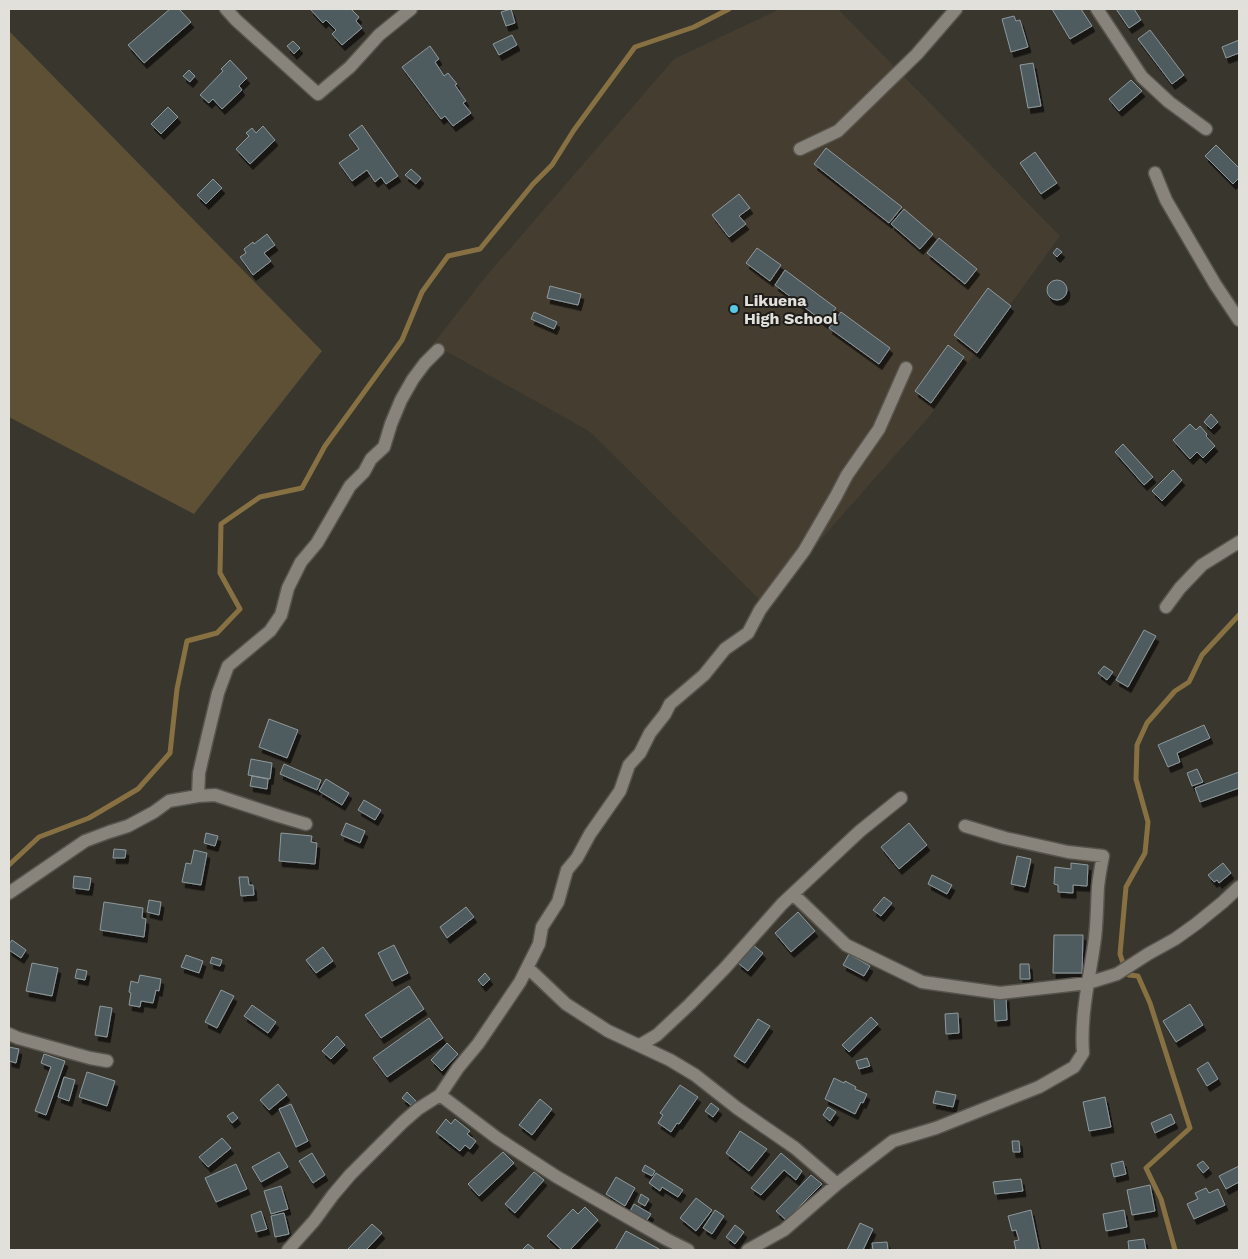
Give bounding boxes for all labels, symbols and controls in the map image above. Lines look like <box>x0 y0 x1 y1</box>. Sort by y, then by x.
place label: Likuena High School <box>744 291 838 328</box>
marker: Likuena High School <box>728 303 740 315</box>

